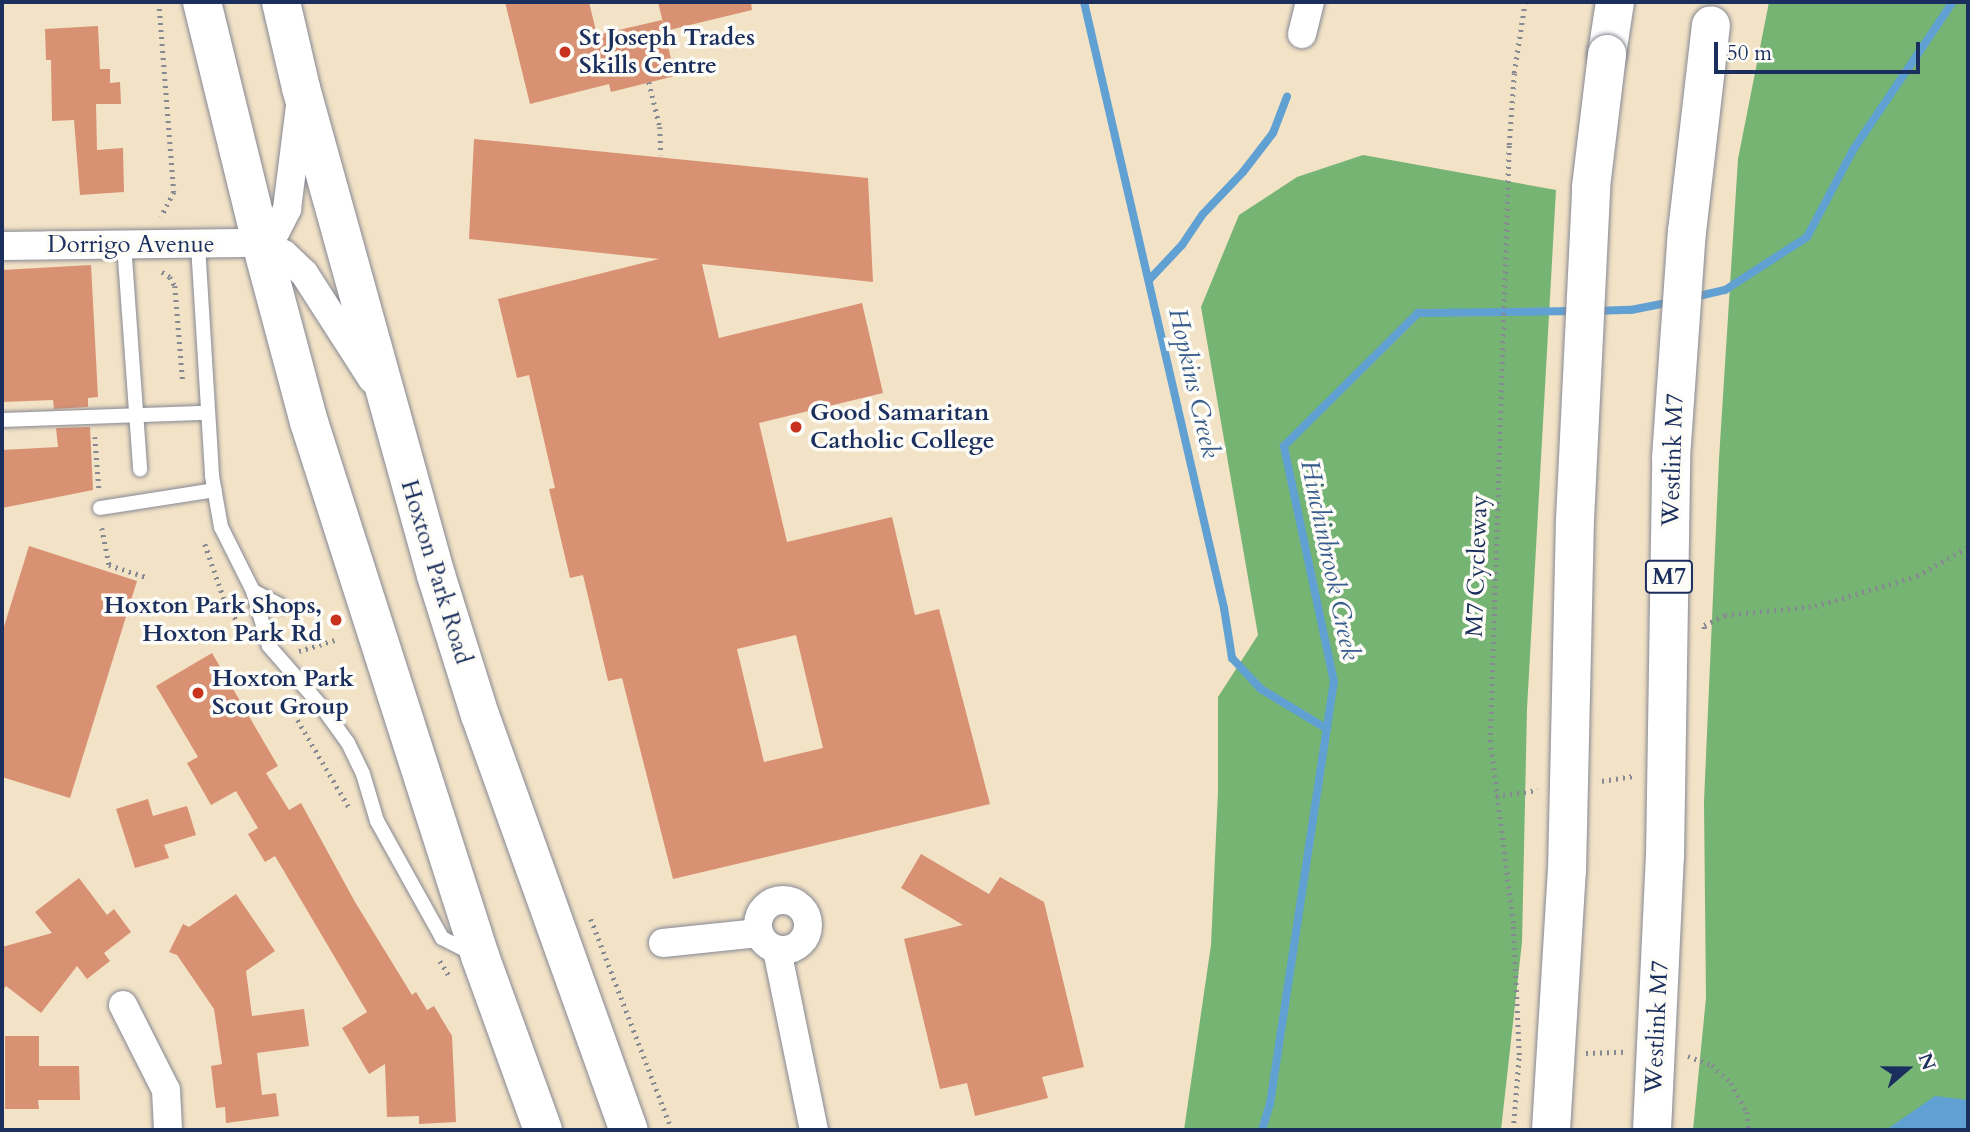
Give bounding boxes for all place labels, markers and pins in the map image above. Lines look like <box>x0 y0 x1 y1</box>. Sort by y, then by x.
place label: St Joseph Trades Skills Centre <box>579 24 755 80</box>
marker: St Joseph Trades Skills Centre <box>557 44 573 60</box>
place label: Good Samaritan Catholic College <box>810 399 995 455</box>
marker: Good Samaritan Catholic College <box>788 419 804 435</box>
place label: Hoxton Park Shops, Hoxton Park Rd <box>104 592 322 648</box>
marker: Hoxton Park Shops, Hoxton Park Rd <box>328 612 344 628</box>
place label: Hoxton Park Scout Group <box>212 665 354 721</box>
marker: Hoxton Park Scout Group <box>190 685 206 701</box>

